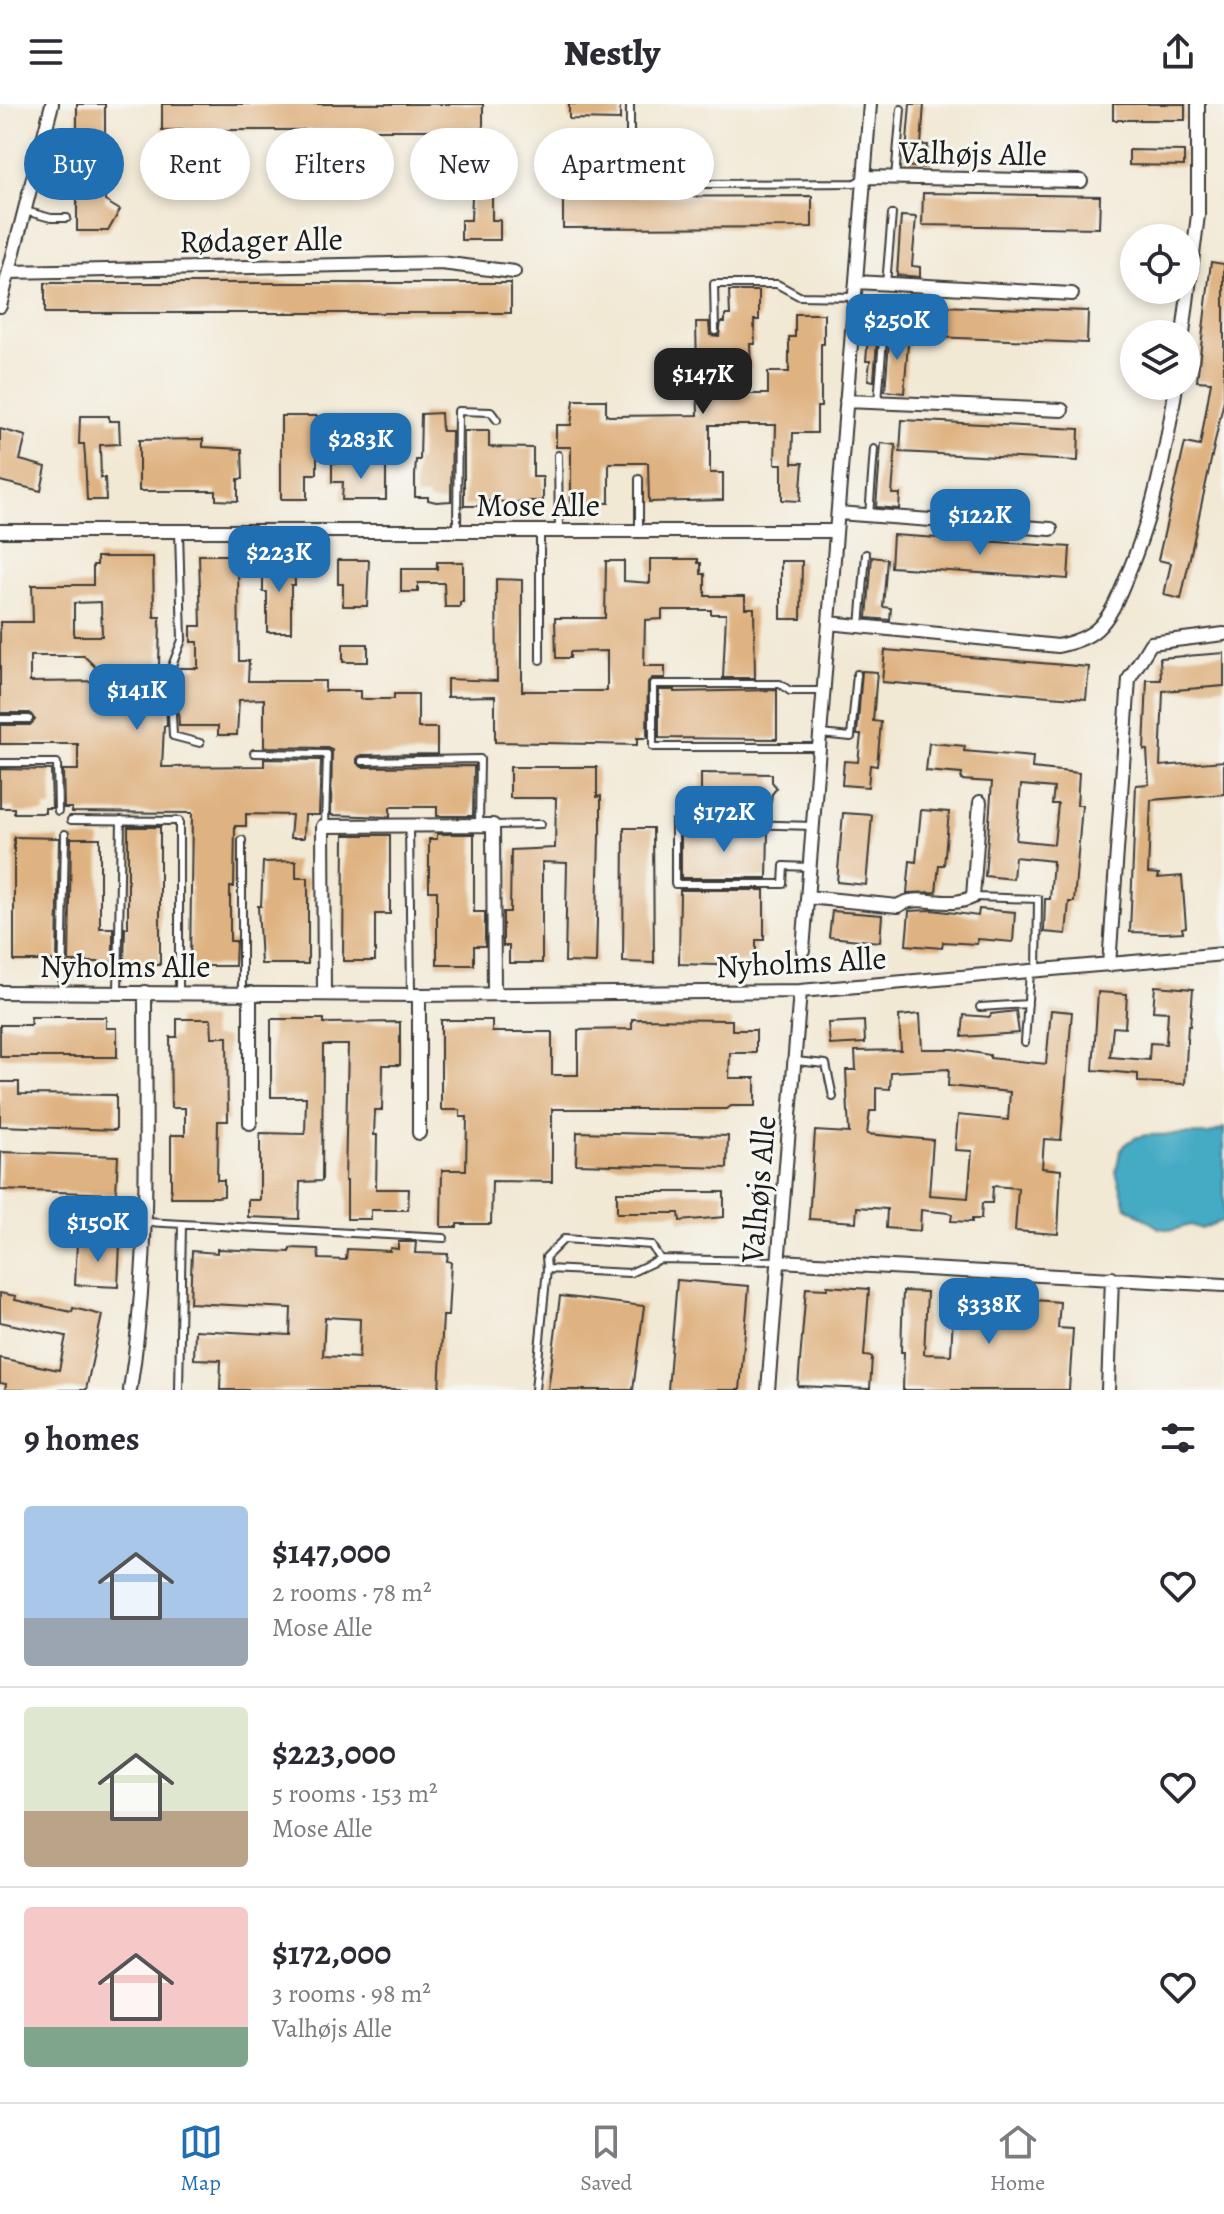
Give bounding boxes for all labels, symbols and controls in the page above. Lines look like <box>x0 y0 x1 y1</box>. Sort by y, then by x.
text: Nestly <box>564 28 660 77</box>
icon: menu <box>24 30 68 74</box>
icon: share <box>1156 30 1200 74</box>
chip: Buy <box>24 128 124 200</box>
chip: Rent <box>140 128 250 200</box>
chip: Filters <box>266 128 394 200</box>
chip: New <box>410 128 518 200</box>
chip: Apartment <box>534 128 714 200</box>
street label: Valhøjs Alle <box>898 130 1047 176</box>
street label: Rødager Alle <box>179 217 343 263</box>
map controls <box>1120 224 1200 400</box>
button: locate <box>1120 224 1200 304</box>
pin: $250K <box>841 294 953 362</box>
text: $250K <box>864 302 930 337</box>
button: layers <box>1120 320 1200 400</box>
pin: $147K <box>647 348 759 416</box>
text: $147K <box>672 356 734 391</box>
pin: $283K <box>305 413 417 481</box>
text: $283K <box>328 421 394 456</box>
street label: Mose Alle <box>476 483 600 527</box>
pin: $122K <box>924 489 1036 557</box>
text: $122K <box>948 497 1012 532</box>
pin: $223K <box>223 526 335 594</box>
text: $223K <box>246 534 312 569</box>
pin: $141K <box>81 664 193 732</box>
text: $141K <box>107 672 167 707</box>
pin: $172K <box>668 786 780 854</box>
text: $172K <box>693 794 755 829</box>
street label: Nyholms Alle <box>714 936 888 988</box>
street label: Nyholms Alle <box>40 944 210 988</box>
street label: Valhøjs Alle <box>730 1113 786 1266</box>
pin: $150K <box>42 1196 154 1264</box>
text: $150K <box>67 1204 129 1239</box>
pin: $338K <box>933 1278 1045 1346</box>
text: $338K <box>957 1286 1021 1321</box>
text: 9 homes <box>24 1415 140 1462</box>
icon: filters <box>1156 1416 1200 1460</box>
text: $147,000 <box>272 1528 391 1575</box>
icon: home <box>88 1538 184 1634</box>
icon: heart <box>1156 1564 1200 1608</box>
text: 2 rooms · 78 m² <box>272 1575 431 1610</box>
text: Mose Alle <box>272 1610 373 1645</box>
text: $223,000 <box>272 1729 396 1776</box>
icon: home <box>88 1739 184 1835</box>
icon: heart <box>1156 1765 1200 1809</box>
text: 5 rooms · 153 m² <box>272 1776 438 1811</box>
text: Mose Alle <box>272 1811 373 1846</box>
text: $172,000 <box>272 1929 391 1976</box>
icon: home <box>88 1939 184 2035</box>
icon: heart <box>1156 1965 1200 2009</box>
text: 3 rooms · 98 m² <box>272 1976 431 2011</box>
text: Valhøjs Alle <box>272 2011 392 2046</box>
tab: Map <box>179 2120 223 2198</box>
tab: Saved <box>580 2120 632 2198</box>
tab: Home <box>990 2120 1045 2198</box>

